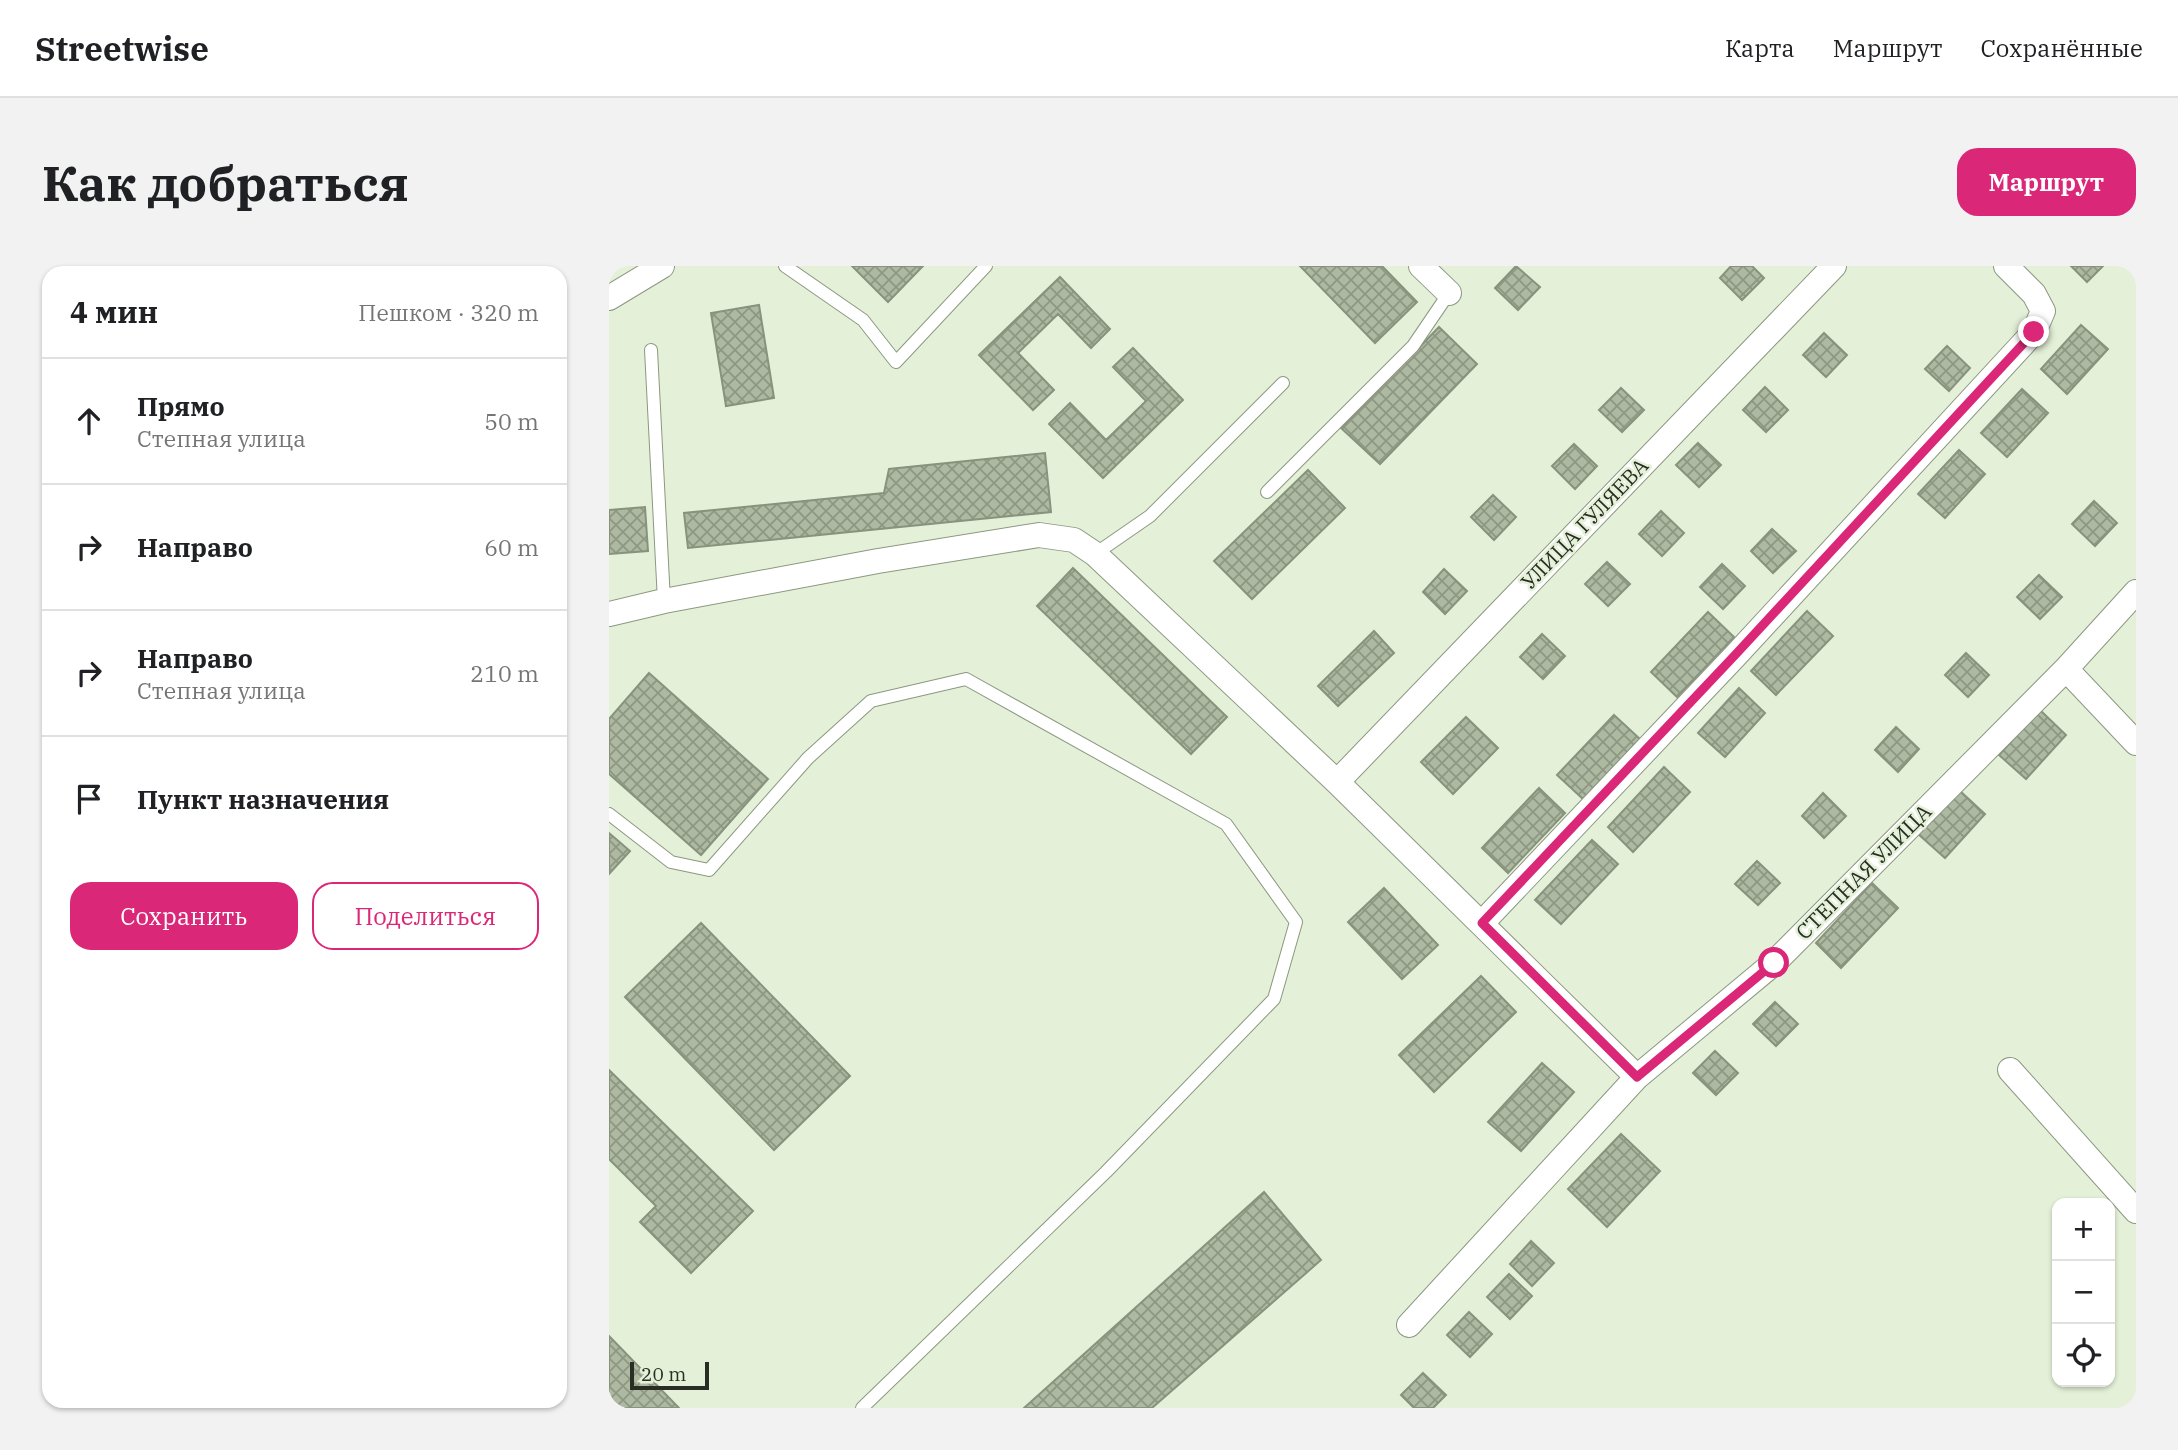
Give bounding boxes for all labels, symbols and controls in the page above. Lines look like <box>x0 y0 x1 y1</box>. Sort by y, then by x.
text: Streetwise <box>35 27 209 70</box>
text: Карта <box>1725 32 1795 64</box>
text: Маршрут <box>1833 32 1942 64</box>
text: Сохранённые <box>1980 32 2143 64</box>
button: Маршрут <box>1957 148 2136 216</box>
text: Как добраться <box>42 151 409 214</box>
text: 4 мин <box>70 292 158 331</box>
text: Пешком · 320 m <box>358 297 539 327</box>
route end <box>2018 316 2049 347</box>
text: Прямо <box>137 389 225 423</box>
icon: ahead <box>70 402 108 440</box>
text: 50 m <box>484 406 539 436</box>
text: Степная улица <box>137 423 306 453</box>
street label: УЛИЦА ГУЛЯЕВА <box>1514 451 1655 595</box>
icon: right <box>70 528 108 566</box>
text: Направо <box>137 530 253 564</box>
text: 60 m <box>484 532 539 562</box>
text: Направо <box>137 641 253 675</box>
icon: right <box>70 654 108 692</box>
text: 210 m <box>470 658 539 688</box>
text: Степная улица <box>137 675 306 705</box>
icon: arrive <box>70 780 108 818</box>
text: Пункт назначения <box>137 782 389 816</box>
street label: СТЕПНАЯ УЛИЦА <box>1789 797 1938 945</box>
button: Сохранить <box>70 882 298 950</box>
button: Поделиться <box>312 882 539 950</box>
route start <box>1758 947 1789 978</box>
map controls <box>2052 1198 2115 1387</box>
button: + <box>2052 1198 2115 1261</box>
button: − <box>2052 1261 2115 1324</box>
button: locate <box>2052 1324 2115 1387</box>
scale bar <box>630 1359 709 1391</box>
text: 20 m <box>641 1362 686 1386</box>

